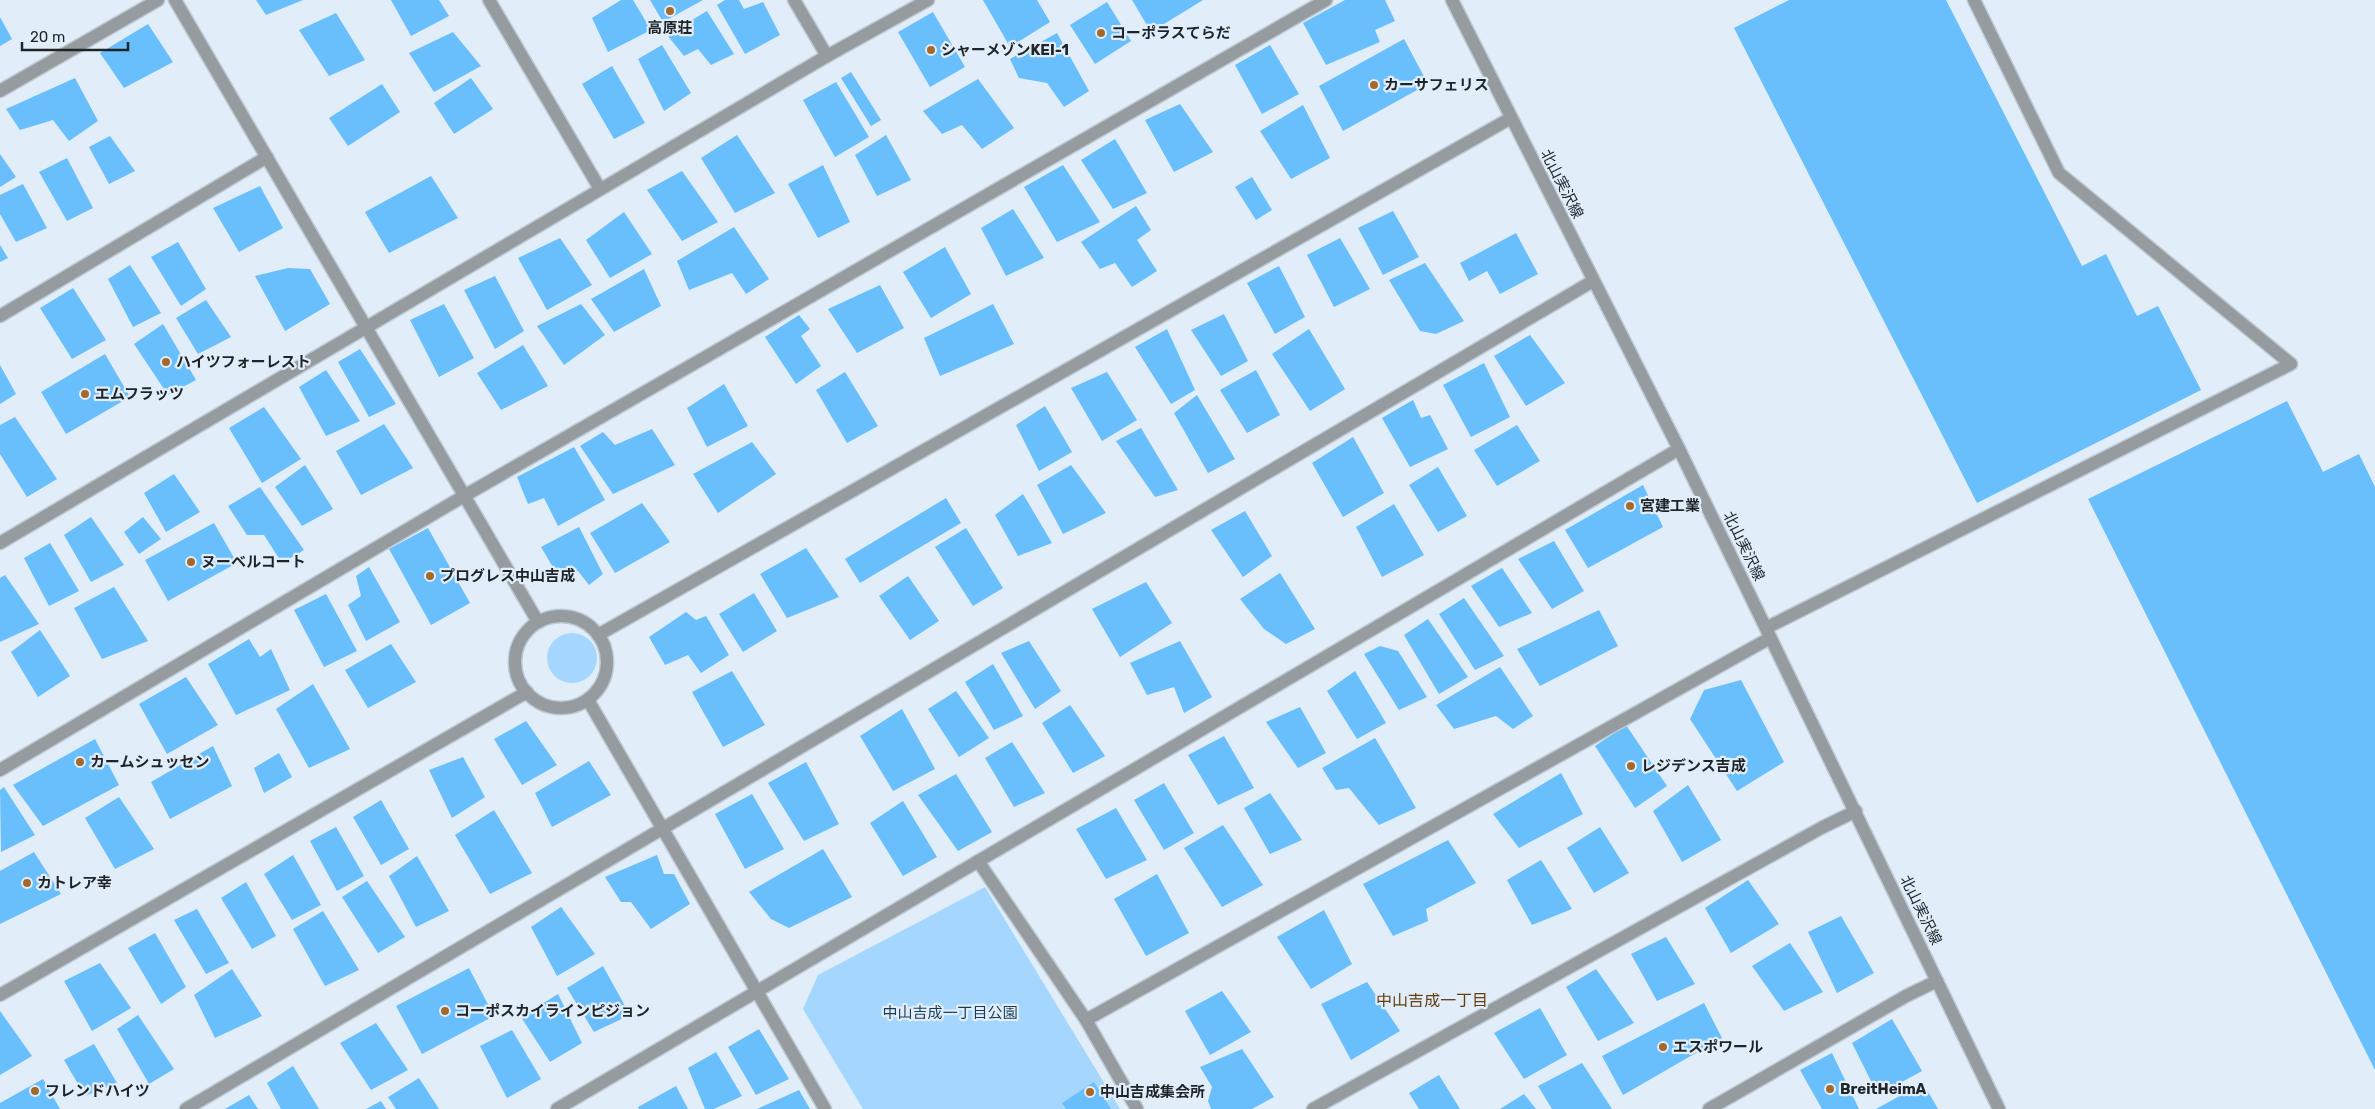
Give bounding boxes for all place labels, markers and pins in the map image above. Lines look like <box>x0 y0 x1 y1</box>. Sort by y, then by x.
marker: 高原荘 <box>664 5 676 17</box>
place label: 高原荘 <box>647 19 693 37</box>
place label: コーポラスてらだ <box>1111 24 1231 42</box>
marker: コーポラスてらだ <box>1095 27 1107 39</box>
place label: シャーメゾンKEI-1 <box>941 41 1069 59</box>
marker: シャーメゾンKEI-1 <box>925 44 937 56</box>
place label: カーサフェリス <box>1384 76 1489 94</box>
marker: カーサフェリス <box>1368 79 1380 91</box>
place label: ハイツフォーレスト <box>176 353 311 371</box>
marker: ハイツフォーレスト <box>160 356 172 368</box>
place label: エムフラッツ <box>95 385 184 403</box>
marker: エムフラッツ <box>79 388 91 400</box>
place label: 宮建工業 <box>1640 497 1700 515</box>
marker: 宮建工業 <box>1624 500 1636 512</box>
place label: ヌーベルコート <box>201 553 306 571</box>
marker: ヌーベルコート <box>185 556 197 568</box>
place label: プログレス中山吉成 <box>440 567 575 585</box>
marker: プログレス中山吉成 <box>424 570 436 582</box>
place label: カームシュッセン <box>90 753 210 771</box>
marker: カームシュッセン <box>74 756 86 768</box>
place label: レジデンス吉成 <box>1641 757 1746 775</box>
marker: レジデンス吉成 <box>1625 760 1637 772</box>
place label: カトレア幸 <box>37 874 112 892</box>
marker: カトレア幸 <box>21 877 33 889</box>
place label: コーポスカイラインピジョン <box>455 1002 650 1020</box>
marker: コーポスカイラインピジョン <box>439 1005 451 1017</box>
place label: エスポワール <box>1673 1038 1763 1056</box>
marker: エスポワール <box>1657 1041 1669 1053</box>
place label: BreitHeimA <box>1840 1080 1927 1098</box>
place label: フレンドハイツ <box>45 1082 150 1100</box>
place label: 中山吉成集会所 <box>1100 1083 1205 1101</box>
marker: BreitHeimA <box>1824 1083 1836 1095</box>
marker: フレンドハイツ <box>29 1085 41 1097</box>
marker: 中山吉成集会所 <box>1084 1086 1096 1098</box>

